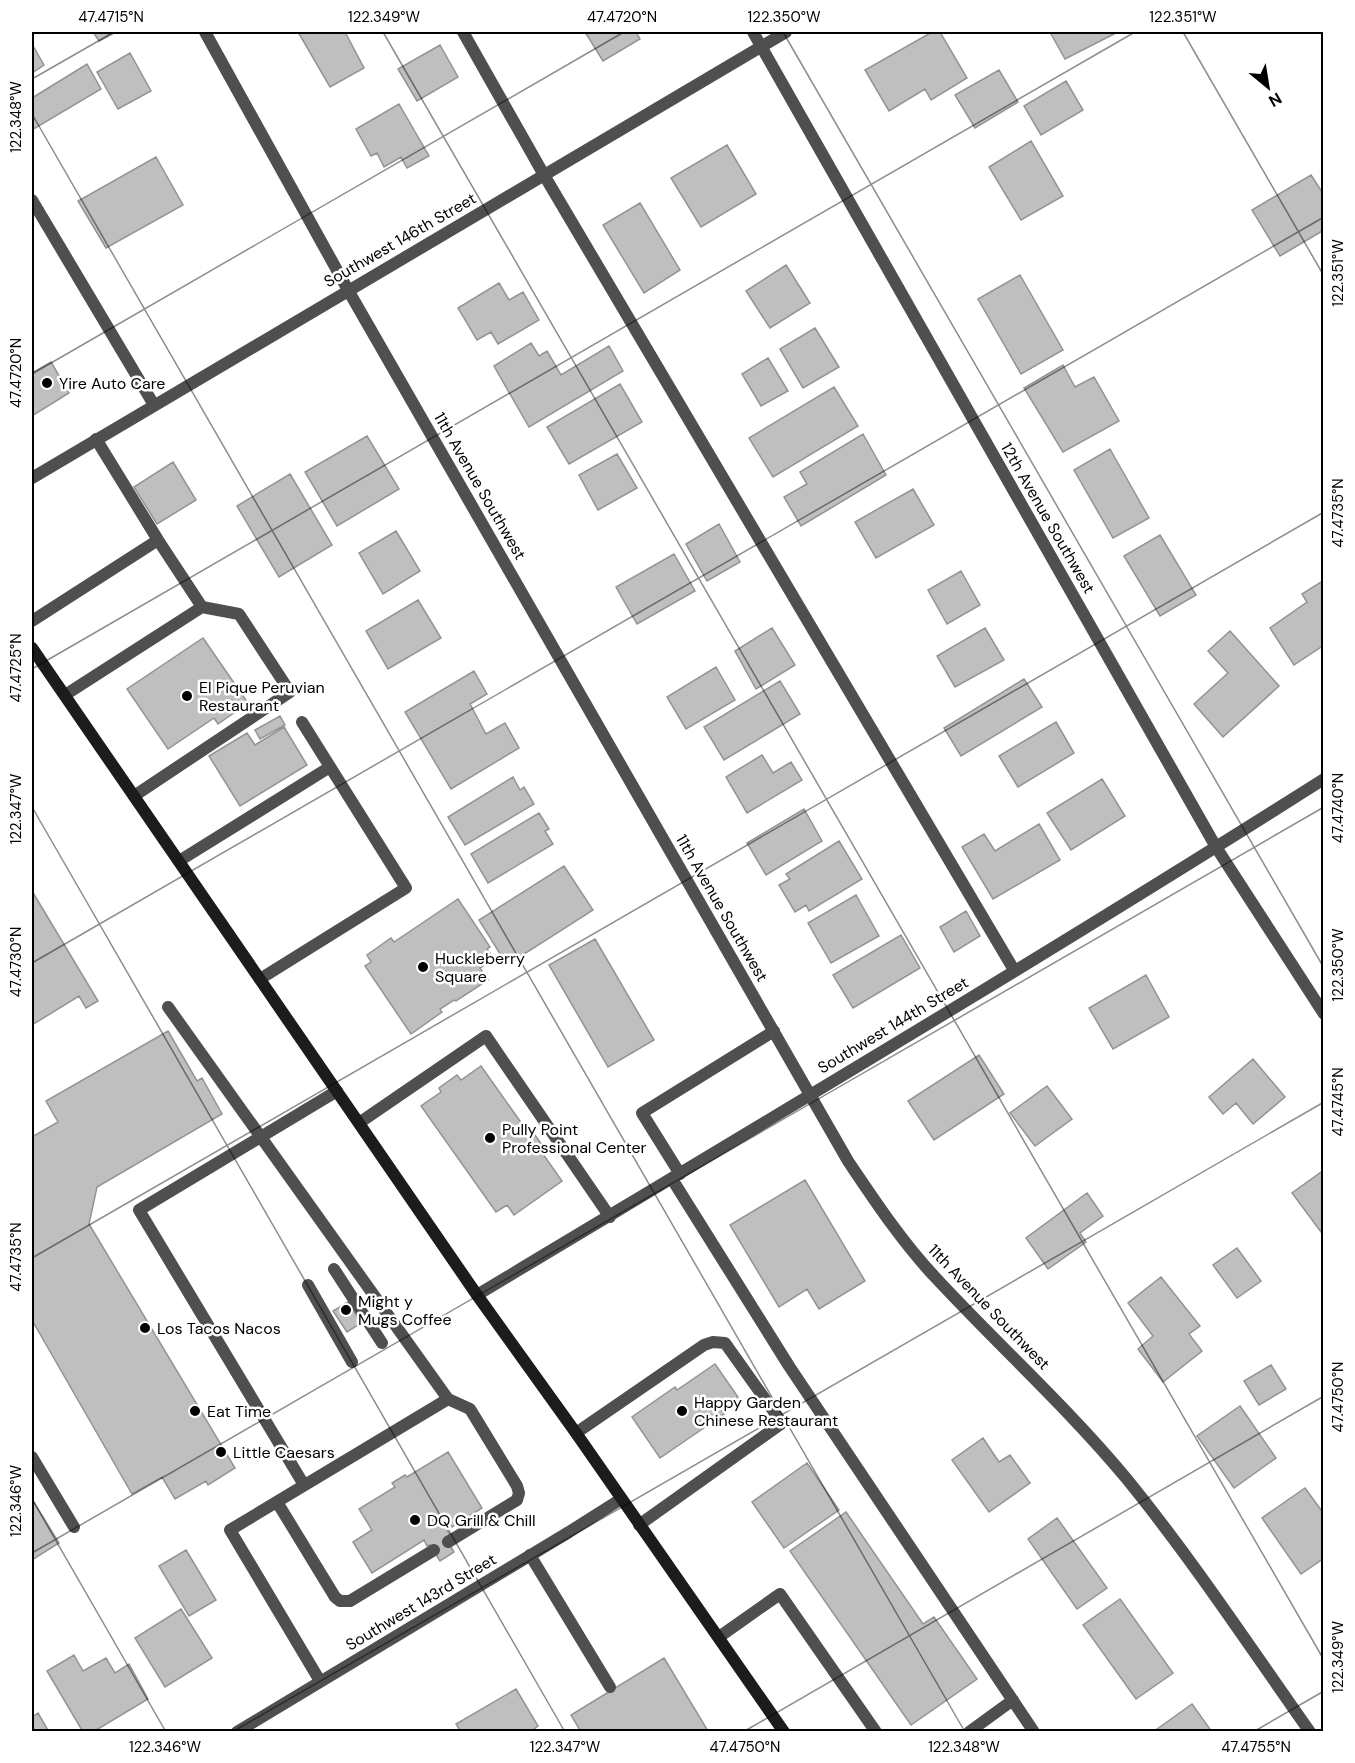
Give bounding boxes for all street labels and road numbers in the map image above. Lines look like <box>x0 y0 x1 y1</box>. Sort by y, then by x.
street label: Southwest 146th Street <box>320 188 480 292</box>
street label: 11th Avenue Southwest <box>429 409 531 563</box>
street label: 12th Avenue Southwest <box>996 439 1100 597</box>
street label: 11th Avenue Southwest <box>671 831 773 985</box>
street label: Southwest 144th Street <box>814 972 972 1078</box>
street label: 11th Avenue Southwest <box>924 1240 1054 1374</box>
street label: Southwest 143rd Street <box>342 1549 500 1655</box>

